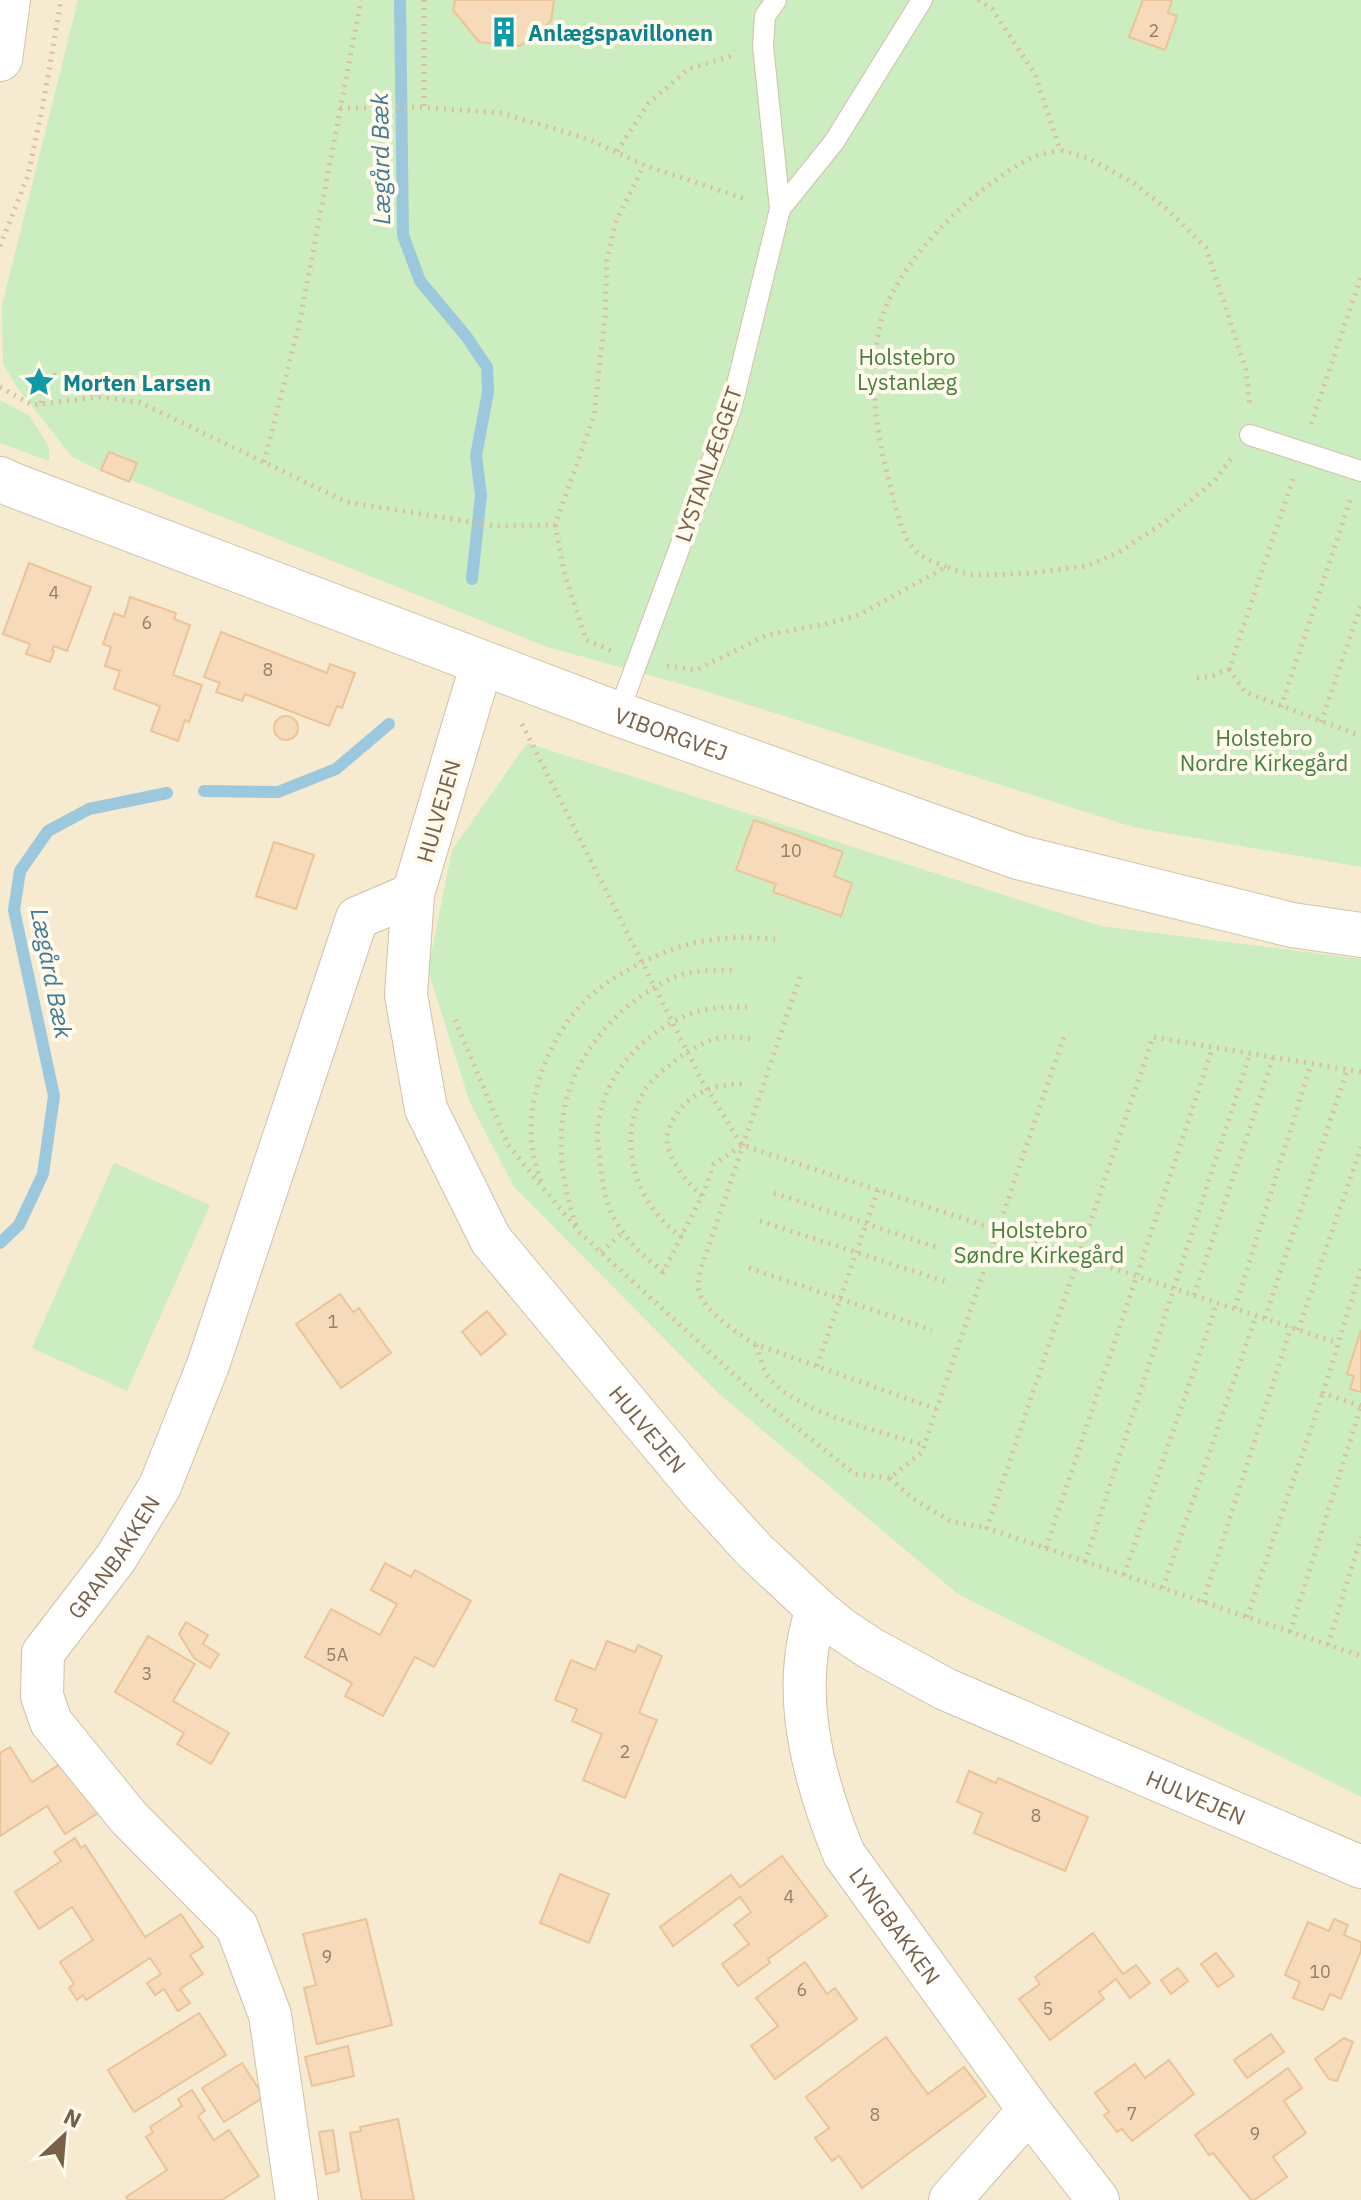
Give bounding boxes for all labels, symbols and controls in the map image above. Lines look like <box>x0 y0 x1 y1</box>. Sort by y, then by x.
building icon: Anlægspavillonen <box>487 15 521 49</box>
place label: Anlægspavillonen <box>528 18 713 47</box>
house number: 2 <box>1149 19 1159 42</box>
water label: Lægård Bæk <box>363 92 397 225</box>
park label: Holstebro Lystanlæg <box>857 342 957 396</box>
place icon: Morten Larsen <box>22 365 56 399</box>
place label: Morten Larsen <box>63 368 211 397</box>
street label: LYSTANLÆGGET <box>668 382 748 546</box>
house number: 4 <box>49 581 60 604</box>
house number: 6 <box>142 611 152 634</box>
house number: 8 <box>263 658 273 681</box>
street label: VIBORGVEJ <box>611 700 732 767</box>
park label: Holstebro Nordre Kirkegård <box>1180 723 1348 777</box>
street label: HULVEJEN <box>410 756 466 866</box>
house number: 10 <box>780 839 802 862</box>
water label: Lægård Bæk <box>24 905 80 1041</box>
park label: Holstebro Søndre Kirkegård <box>954 1215 1124 1269</box>
house number: 1 <box>328 1310 338 1333</box>
street label: HULVEJEN <box>603 1379 693 1479</box>
street label: GRANBAKKEN <box>60 1490 166 1624</box>
house number: 5A <box>326 1643 349 1666</box>
house number: 3 <box>142 1662 152 1685</box>
house number: 2 <box>620 1740 630 1763</box>
street label: HULVEJEN <box>1142 1762 1251 1831</box>
house number: 8 <box>1031 1804 1041 1827</box>
street label: LYNGBAKKEN <box>843 1861 948 1990</box>
house number: 4 <box>784 1885 795 1908</box>
house number: 9 <box>322 1945 332 1968</box>
house number: 10 <box>1309 1960 1331 1983</box>
house number: 6 <box>797 1978 807 2001</box>
house number: 5 <box>1043 1997 1053 2020</box>
north arrow <box>24 2096 104 2176</box>
text: N <box>59 2101 87 2134</box>
house number: 7 <box>1127 2102 1137 2125</box>
house number: 8 <box>870 2103 880 2126</box>
house number: 9 <box>1250 2122 1260 2145</box>

